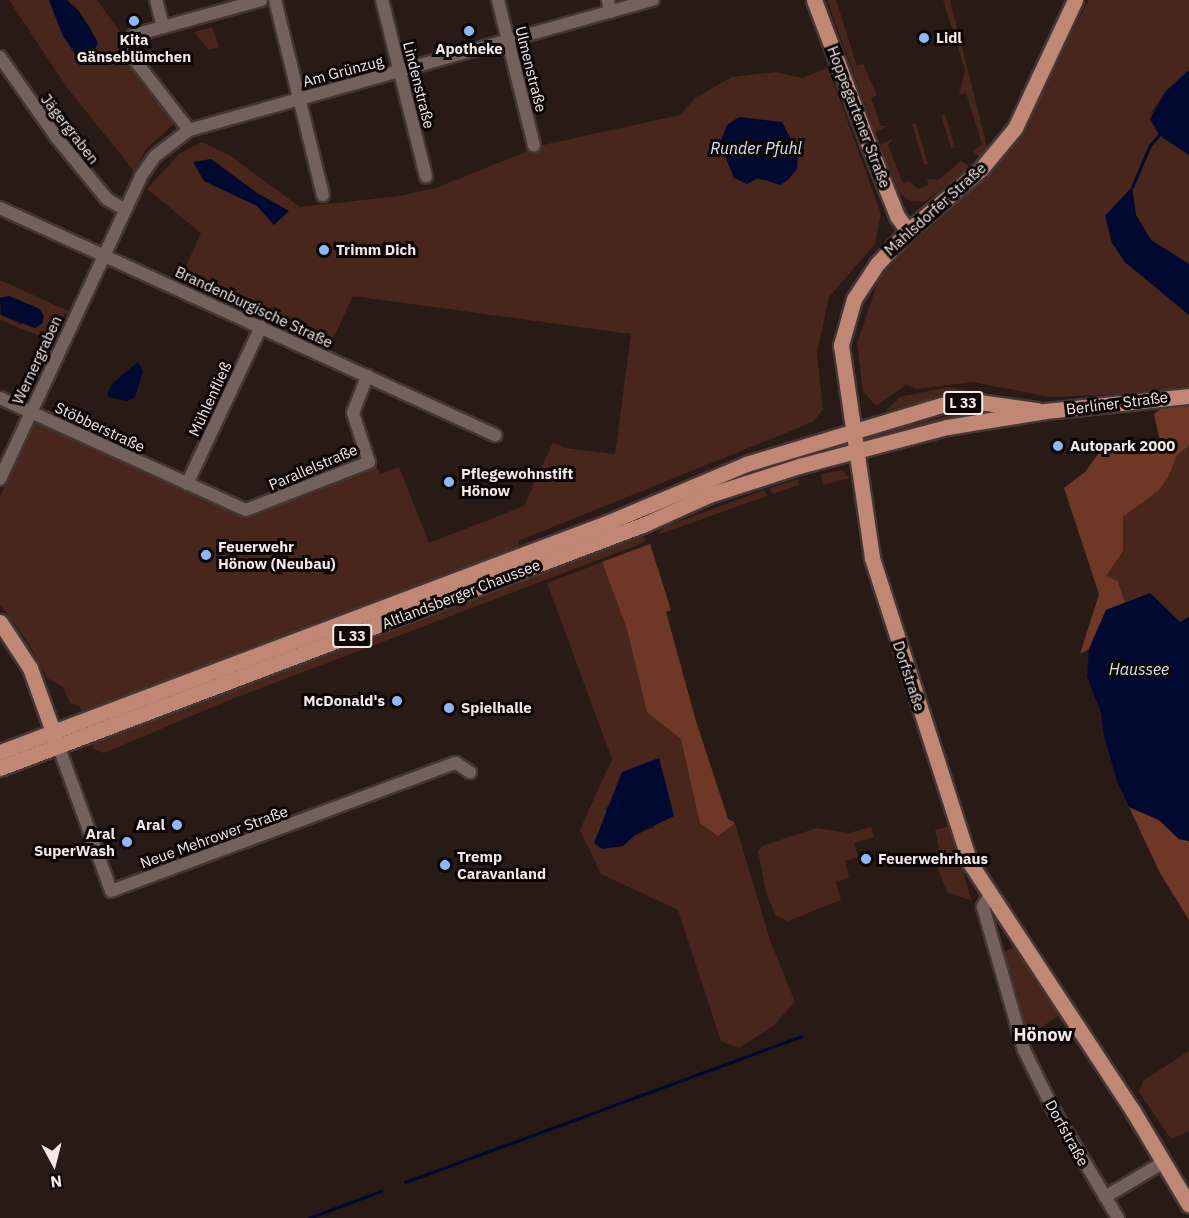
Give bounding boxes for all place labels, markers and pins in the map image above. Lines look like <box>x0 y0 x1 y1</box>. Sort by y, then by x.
marker: Kita Gänseblümchen <box>127 14 141 28</box>
marker: Apotheke <box>462 24 476 38</box>
place label: Lidl <box>936 29 962 47</box>
place label: Kita Gänseblümchen <box>77 30 191 65</box>
marker: Lidl <box>917 31 931 45</box>
place label: Apotheke <box>435 40 503 58</box>
place label: Trimm Dich <box>336 241 416 259</box>
marker: Trimm Dich <box>317 243 331 257</box>
place label: Autopark 2000 <box>1070 437 1175 455</box>
marker: Autopark 2000 <box>1051 439 1065 453</box>
place label: Pflegewohnstift Hönow <box>461 464 573 499</box>
marker: Pflegewohnstift Hönow <box>442 475 456 489</box>
place label: Feuerwehr Hönow (Neubau) <box>218 537 336 572</box>
marker: Feuerwehr Hönow (Neubau) <box>199 548 213 562</box>
place label: McDonald's <box>303 692 385 710</box>
marker: McDonald's <box>390 694 404 708</box>
place label: Spielhalle <box>461 699 532 717</box>
marker: Spielhalle <box>442 701 456 715</box>
place label: Aral <box>136 816 165 834</box>
marker: Aral <box>170 818 184 832</box>
place label: Aral SuperWash <box>34 824 115 859</box>
marker: Aral SuperWash <box>120 835 134 849</box>
place label: Tremp Caravanland <box>457 847 546 882</box>
place label: Feuerwehrhaus <box>878 850 988 868</box>
marker: Feuerwehrhaus <box>859 852 873 866</box>
marker: Tremp Caravanland <box>438 858 452 872</box>

